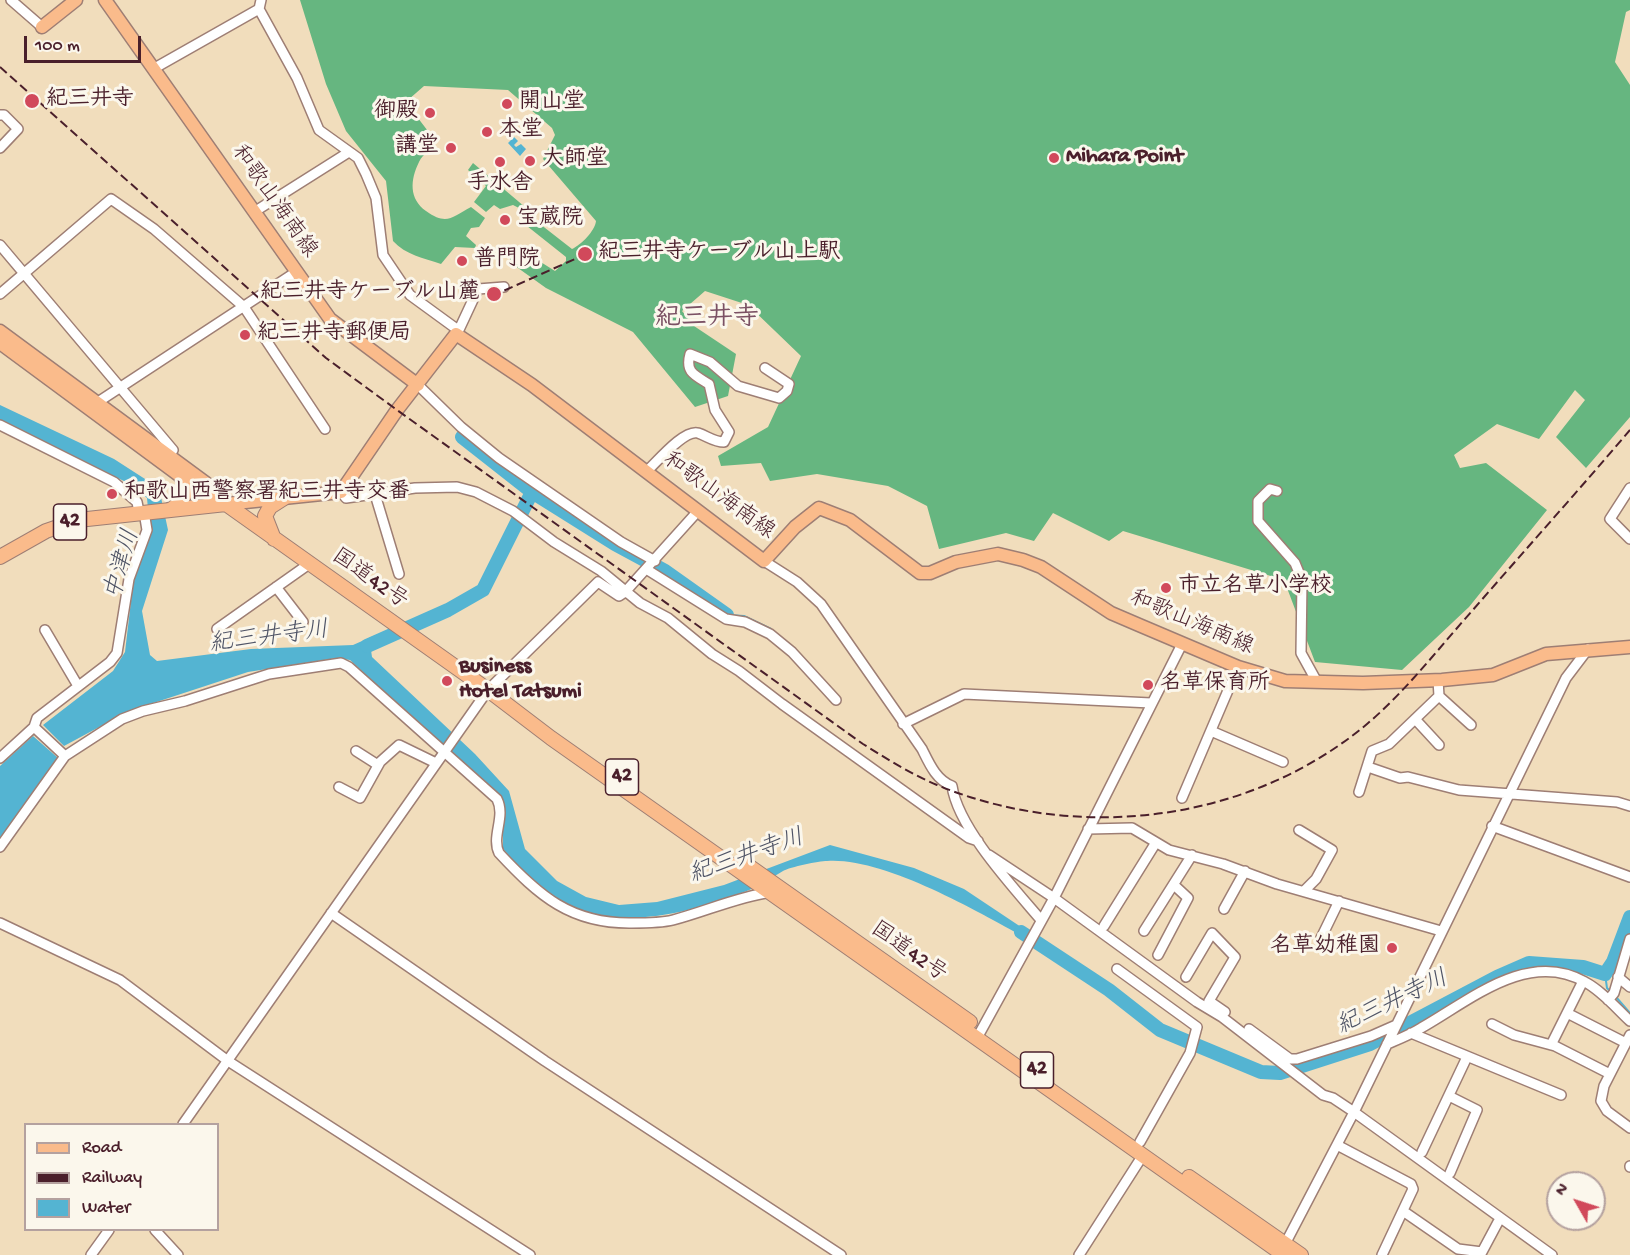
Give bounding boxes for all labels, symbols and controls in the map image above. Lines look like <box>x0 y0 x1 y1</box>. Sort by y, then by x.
scale bar <box>27 24 144 62</box>
text: 100 m <box>35 36 80 57</box>
place label: 紀三井寺 <box>46 88 134 114</box>
place label: 開山堂 <box>519 91 585 117</box>
marker: 紀三井寺 <box>23 92 41 110</box>
marker: 開山堂 <box>500 97 514 111</box>
place label: 御殿 <box>374 100 418 126</box>
marker: 御殿 <box>423 106 437 120</box>
place label: 本堂 <box>499 119 543 145</box>
marker: 本堂 <box>480 125 494 139</box>
place label: 講堂 <box>395 135 439 161</box>
street label: 和歌山海南線 <box>224 140 322 264</box>
marker: 講堂 <box>444 141 458 155</box>
place label: Mihara Point <box>1066 145 1183 171</box>
place label: 大師堂 <box>542 148 608 174</box>
marker: Mihara Point <box>1047 151 1061 165</box>
marker: 大師堂 <box>523 154 537 168</box>
marker: 手水舎 <box>493 155 507 169</box>
place label: 手水舎 <box>467 172 533 198</box>
place label: 宝蔵院 <box>517 207 583 233</box>
marker: 宝蔵院 <box>498 213 512 227</box>
place label: 紀三井寺ケーブル山上駅 <box>598 241 840 267</box>
marker: 紀三井寺ケーブル山上駅 <box>576 245 594 263</box>
place label: 普門院 <box>474 248 540 274</box>
marker: 普門院 <box>455 254 469 268</box>
place label: 紀三井寺ケーブル山麓 <box>260 281 480 307</box>
marker: 紀三井寺ケーブル山麓 <box>485 285 503 303</box>
district label: 紀三井寺 <box>655 304 759 336</box>
place label: 紀三井寺郵便局 <box>257 322 411 348</box>
marker: 紀三井寺郵便局 <box>238 328 252 342</box>
street label: 和歌山海南線 <box>657 448 779 546</box>
place label: 和歌山西警察署紀三井寺交番 <box>124 481 410 507</box>
marker: 和歌山西警察署紀三井寺交番 <box>105 487 119 501</box>
road number: 42 <box>54 504 86 540</box>
water label: 中津川 <box>100 526 148 604</box>
street label: 国道42号 <box>326 544 412 616</box>
place label: 市立名草小学校 <box>1178 575 1332 601</box>
marker: 市立名草小学校 <box>1159 581 1173 595</box>
street label: 和歌山海南線 <box>1125 586 1257 662</box>
water label: 紀三井寺川 <box>208 617 330 661</box>
place label: Business Hotel Tatsumi <box>459 655 582 706</box>
place label: 名草保育所 <box>1160 672 1270 698</box>
marker: Business Hotel Tatsumi <box>440 674 454 688</box>
marker: 名草保育所 <box>1141 678 1155 692</box>
road number: 42 <box>606 759 638 795</box>
water label: 紀三井寺川 <box>686 825 808 891</box>
street label: 国道42号 <box>865 917 951 989</box>
place label: 名草幼稚園 <box>1270 935 1380 961</box>
marker: 名草幼稚園 <box>1385 941 1399 955</box>
water label: 紀三井寺川 <box>1333 966 1453 1042</box>
road number: 42 <box>1020 1052 1054 1088</box>
legend <box>24 1123 219 1231</box>
text: Road <box>82 1138 121 1159</box>
text: Railway <box>82 1168 142 1189</box>
north arrow <box>1546 1171 1606 1231</box>
text: N <box>1553 1181 1574 1201</box>
text: Water <box>82 1198 130 1219</box>

